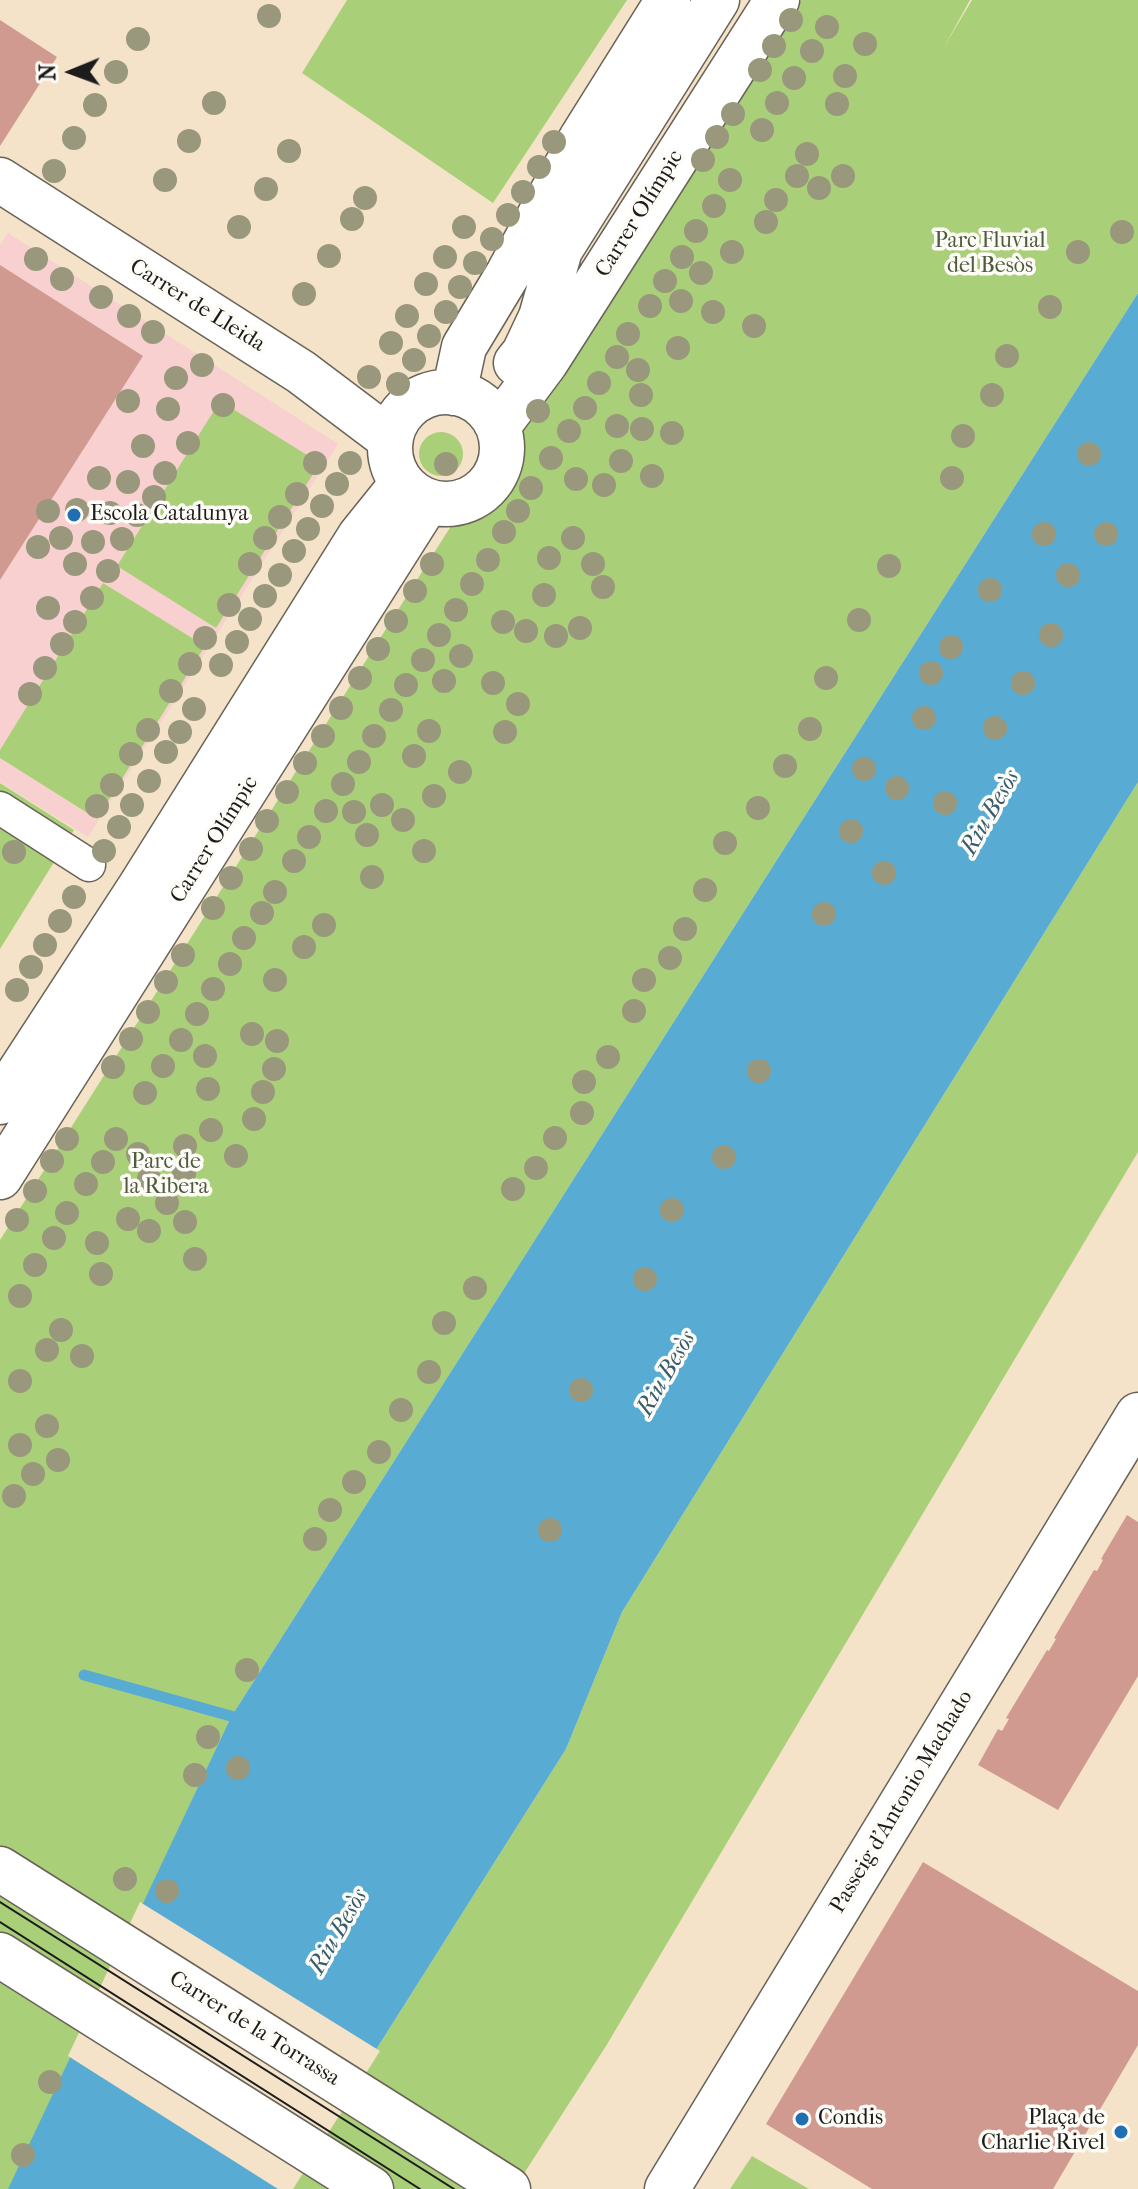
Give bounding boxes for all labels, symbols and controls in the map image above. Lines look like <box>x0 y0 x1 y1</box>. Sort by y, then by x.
north arrow <box>32 32 112 112</box>
text: N <box>35 64 61 81</box>
street label: Carrer Olímpic <box>590 146 690 282</box>
park label: Parc Fluvial del Besòs <box>935 229 1045 280</box>
street label: Carrer de Lleida <box>124 254 270 358</box>
place label: Escola Catalunya <box>90 502 248 528</box>
marker: Escola Catalunya <box>65 506 83 524</box>
water label: Riu Besòs <box>955 766 1027 860</box>
street label: Carrer Olímpic <box>165 772 265 908</box>
park label: Parc de la Ribera <box>123 1150 209 1202</box>
water label: Riu Besòs <box>631 1327 703 1421</box>
street label: Passeig d'Antonio Machado <box>825 1686 979 1918</box>
water label: Riu Besòs <box>303 1885 375 1979</box>
street label: Carrer de la Torrassa <box>164 1966 344 2092</box>
place label: Condis <box>818 2106 883 2132</box>
place label: Plaça de Charlie Rivel <box>981 2106 1105 2158</box>
marker: Condis <box>793 2110 811 2128</box>
marker: Plaça de Charlie Rivel <box>1112 2123 1130 2141</box>

